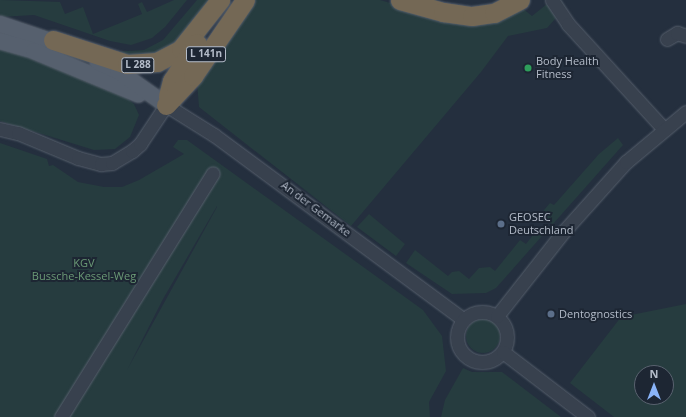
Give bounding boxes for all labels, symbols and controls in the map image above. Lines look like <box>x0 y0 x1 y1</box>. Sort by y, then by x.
road number: L 141n <box>186 46 226 62</box>
place label: Body Health Fitness <box>536 55 599 81</box>
road number: L 288 <box>121 57 155 73</box>
marker: Body Health Fitness <box>523 63 533 73</box>
street label: An der Gemarke <box>279 179 353 239</box>
place label: GEOSEC Deutschland <box>509 211 573 237</box>
marker: GEOSEC Deutschland <box>496 219 506 229</box>
park label: KGV Bussche-Kessel-Weg <box>32 257 136 283</box>
place label: Dentognostics <box>559 307 632 321</box>
marker: Dentognostics <box>546 309 556 319</box>
north arrow <box>634 365 674 405</box>
text: N <box>650 366 658 381</box>

